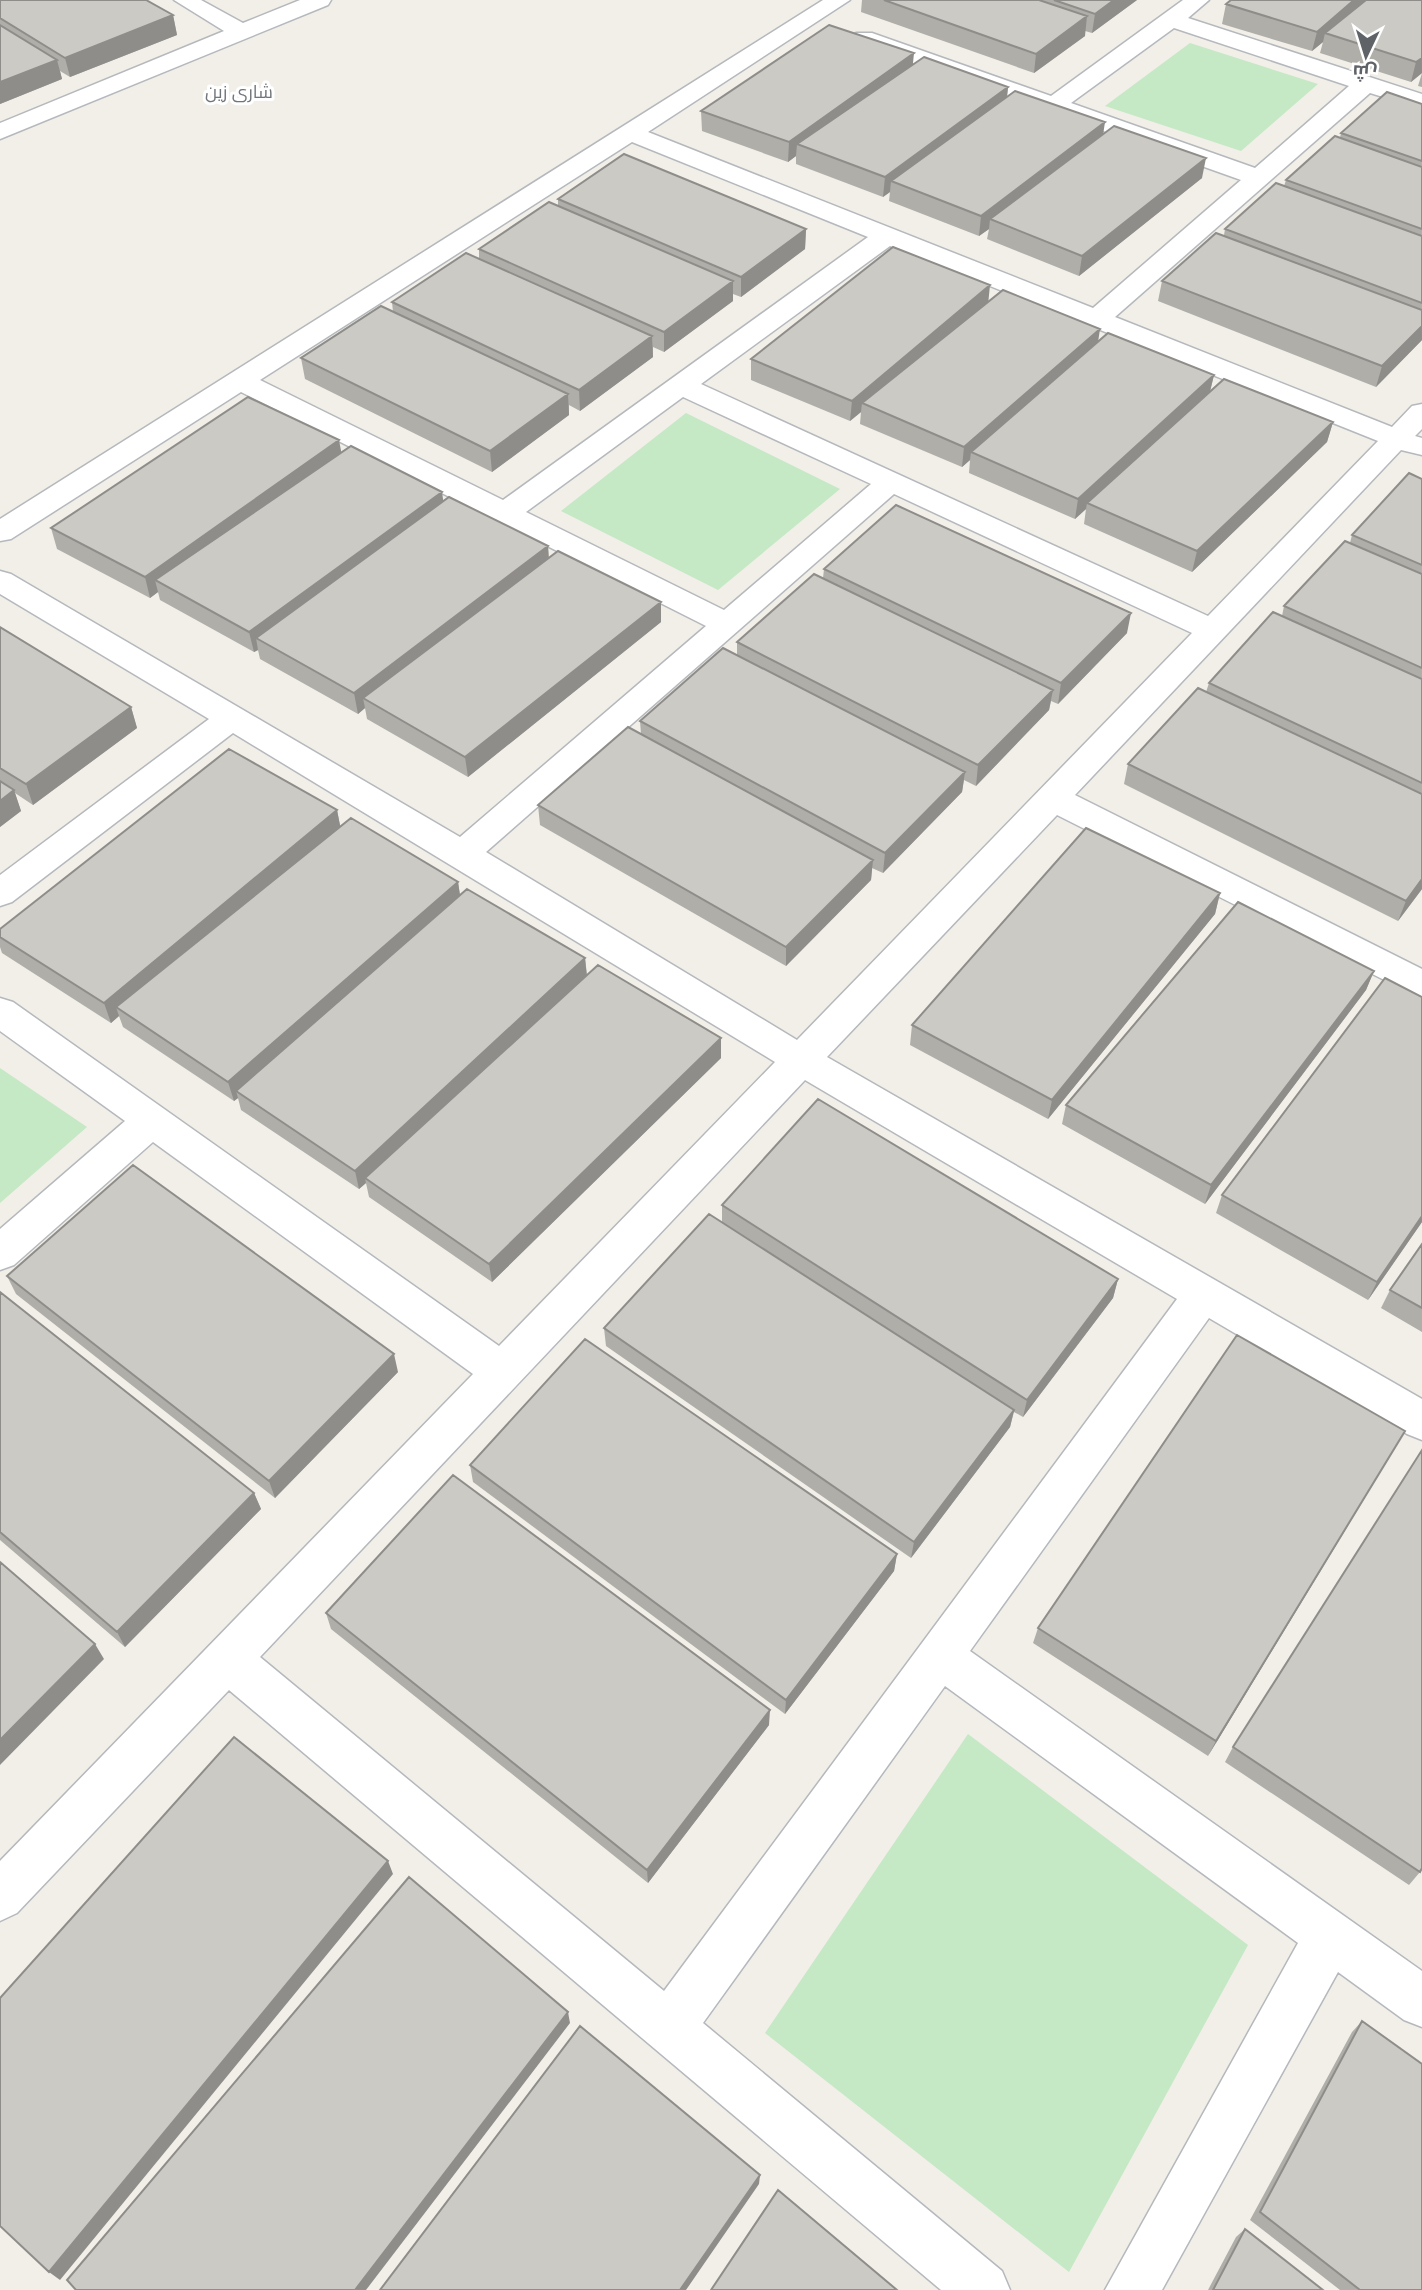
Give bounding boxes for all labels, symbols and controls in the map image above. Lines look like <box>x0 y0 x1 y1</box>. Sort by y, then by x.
north arrow <box>1331 21 1401 91</box>
text: ش <box>1352 60 1378 86</box>
district label: شاری زین <box>205 80 273 103</box>

